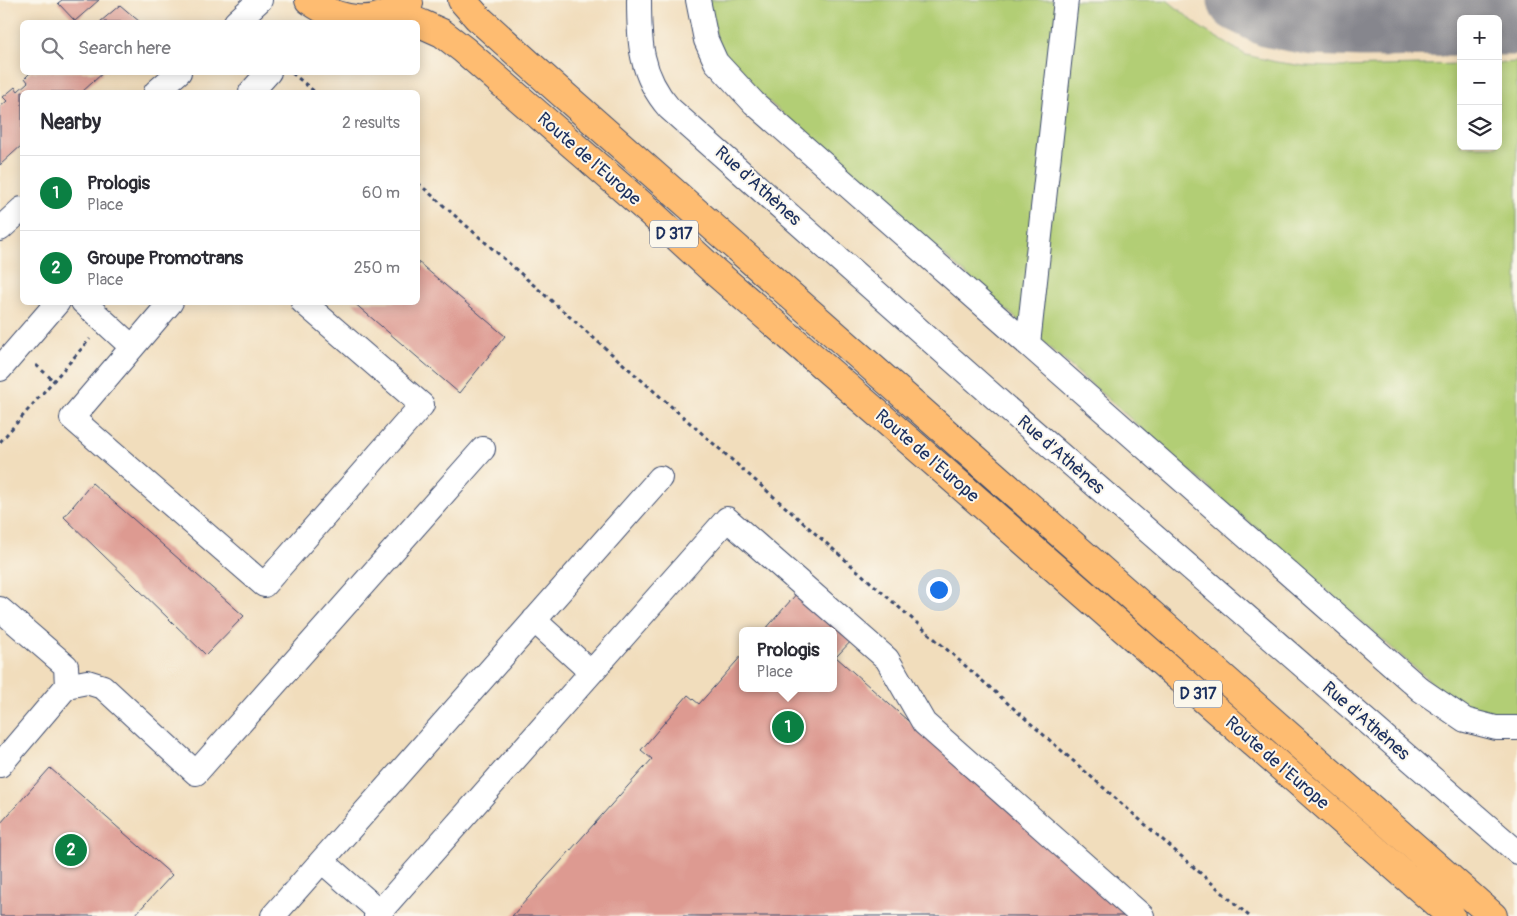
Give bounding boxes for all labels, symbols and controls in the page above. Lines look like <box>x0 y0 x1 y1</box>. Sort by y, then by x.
map controls <box>1457 15 1502 150</box>
button: + <box>1457 15 1502 60</box>
search box <box>20 20 420 75</box>
icon: search <box>38 34 66 62</box>
text: Search here <box>78 36 171 60</box>
button: − <box>1457 60 1502 105</box>
button: layers <box>1457 105 1502 150</box>
street label: Route de l'Europe <box>532 108 646 211</box>
text: Nearby <box>40 109 101 136</box>
text: 2 results <box>342 113 400 133</box>
street label: Rue d'Athènes <box>710 141 806 231</box>
text: Prologis <box>87 171 150 195</box>
text: 1 <box>53 183 59 203</box>
text: 60 m <box>362 183 400 203</box>
text: Place <box>87 195 123 215</box>
road number: D 317 <box>650 220 698 248</box>
text: Groupe Promotrans <box>87 246 243 270</box>
text: 2 <box>52 258 60 278</box>
text: 250 m <box>354 258 400 278</box>
text: Place <box>87 270 123 290</box>
street label: Route de l'Europe <box>870 405 984 508</box>
street label: Rue d'Athènes <box>1012 411 1110 499</box>
your location <box>926 577 952 603</box>
popup <box>739 627 837 692</box>
text: Prologis <box>757 638 819 662</box>
text: Place <box>757 662 793 682</box>
street label: Rue d'Athènes <box>1317 677 1415 765</box>
road number: D 317 <box>1174 681 1222 708</box>
pin: 1 <box>772 708 804 746</box>
street label: Route de l'Europe <box>1220 712 1334 815</box>
pin: 2 <box>55 831 87 869</box>

